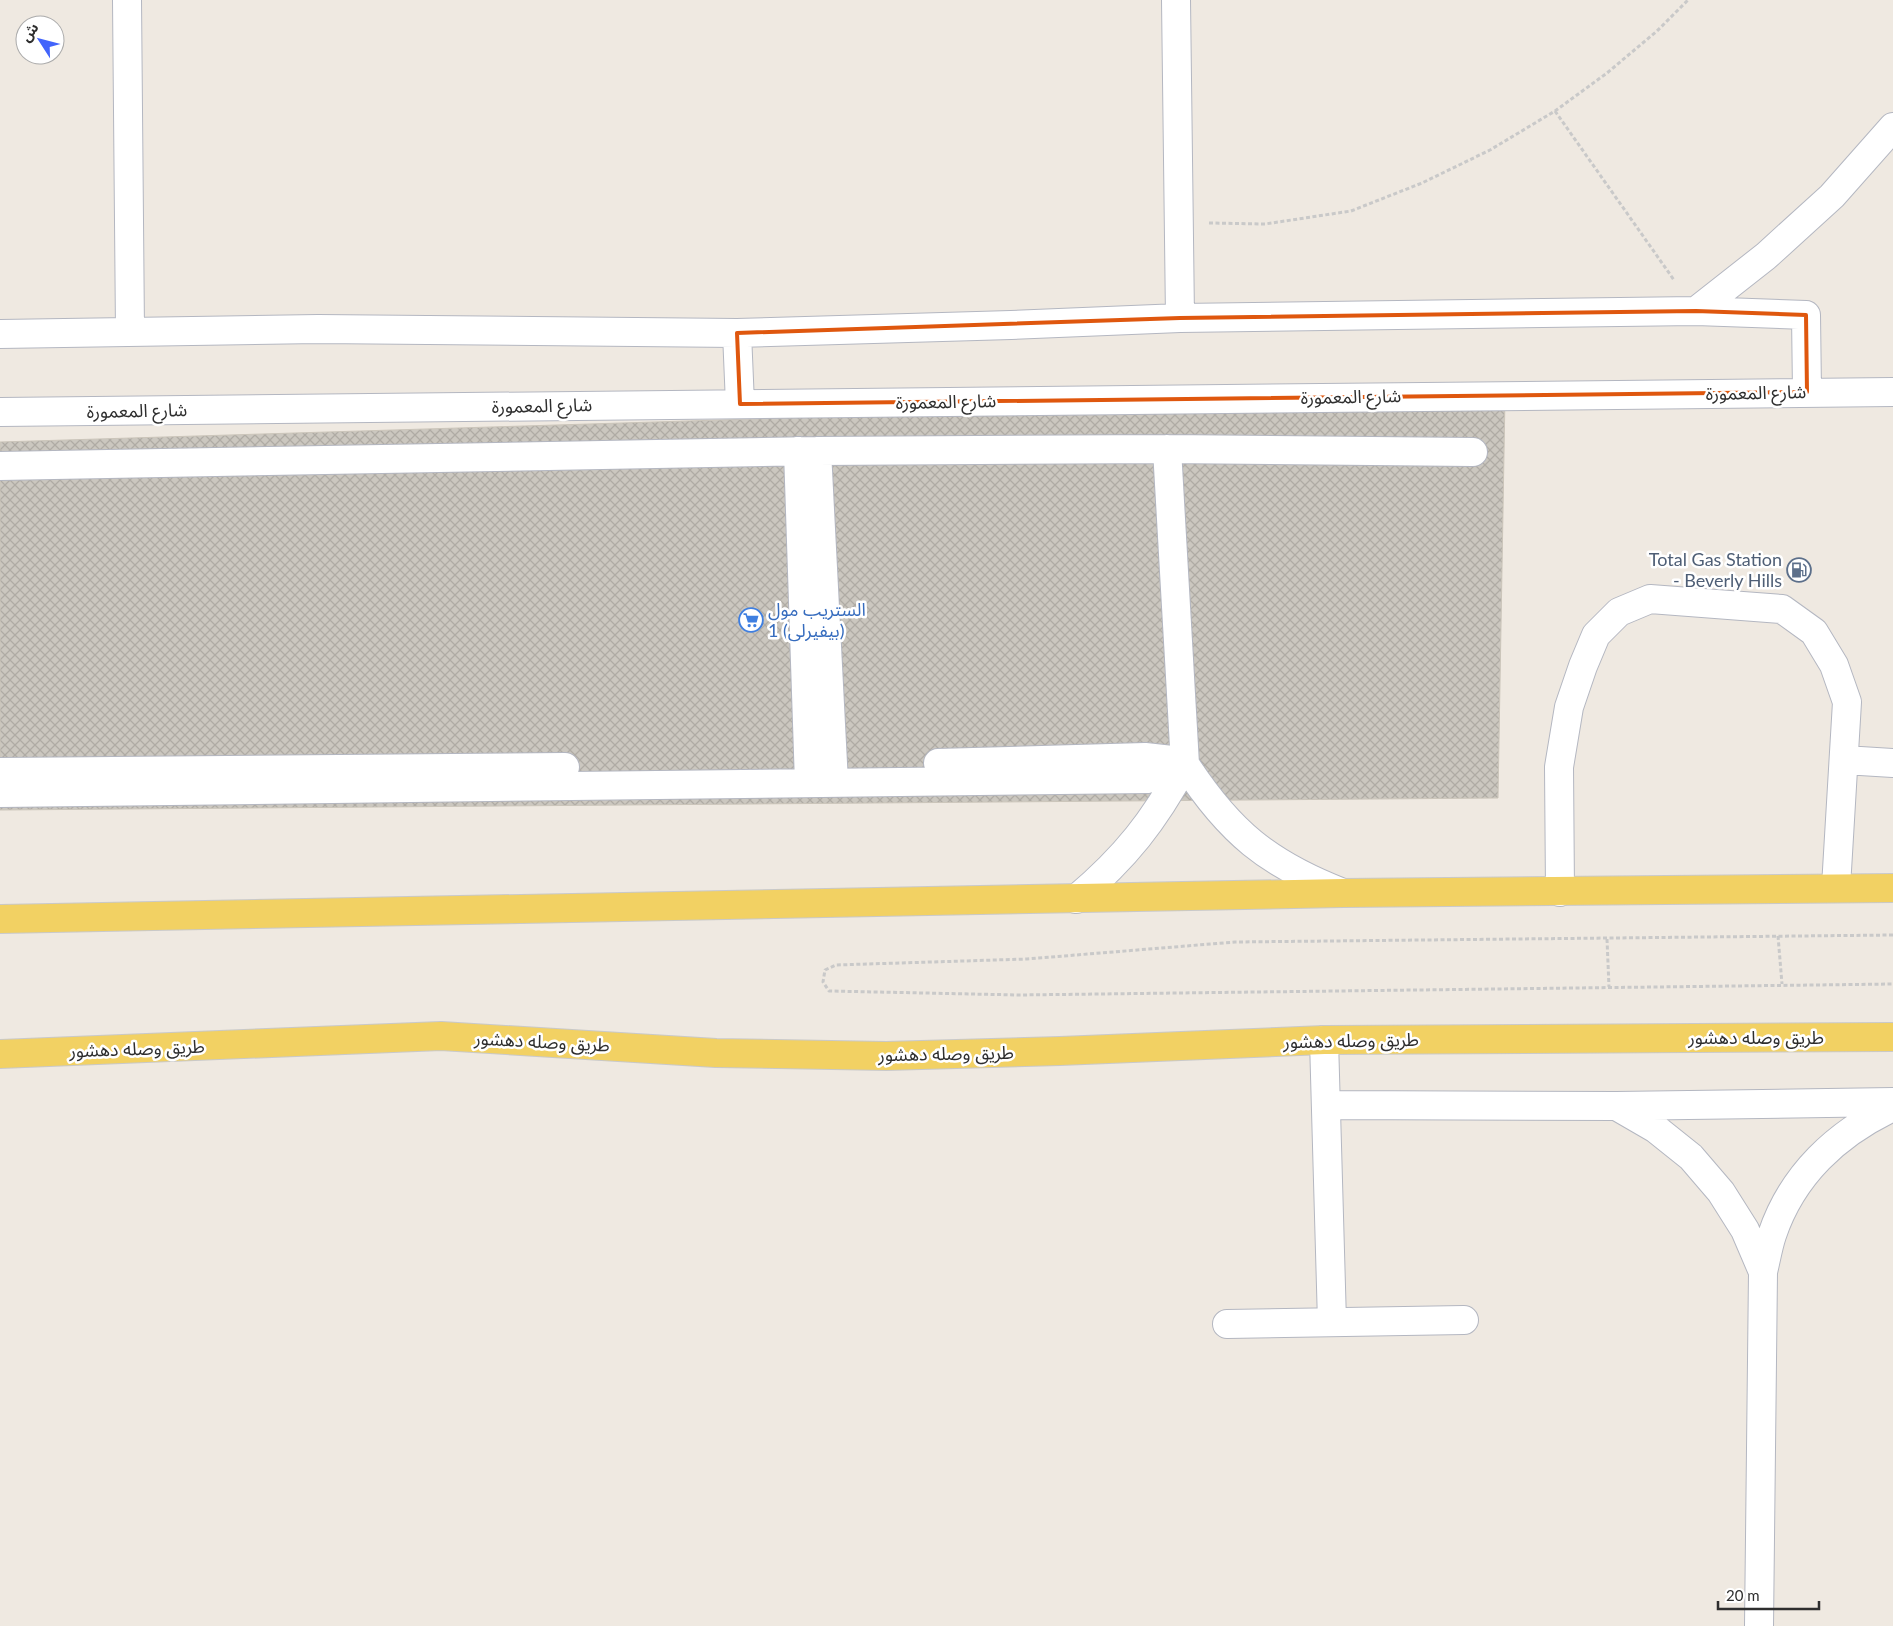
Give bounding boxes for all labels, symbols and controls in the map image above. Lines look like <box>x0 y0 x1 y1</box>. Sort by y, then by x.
north arrow <box>15 15 65 65</box>
text: ش <box>17 19 42 45</box>
street label: شارع المعمورة <box>1706 380 1806 408</box>
street label: شارع المعمورة <box>1301 384 1401 412</box>
street label: شارع المعمورة <box>896 389 996 417</box>
street label: شارع المعمورة <box>492 393 592 421</box>
street label: شارع المعمورة <box>87 398 187 426</box>
place label: Total Gas Station - Beverly Hills <box>1649 548 1782 591</box>
fuel station icon: Total Gas Station - Beverly Hills <box>1786 557 1812 583</box>
place label: الستريب مول 1 (بيفيرلى) <box>768 598 866 642</box>
supermarket icon: الستريب مول 1 (بيفيرلى) <box>738 607 764 633</box>
street label: طريق وصله دهشور <box>473 1026 610 1057</box>
street label: طريق وصله دهشور <box>1687 1026 1824 1049</box>
street label: طريق وصله دهشور <box>1282 1028 1419 1053</box>
street label: طريق وصله دهشور <box>68 1035 205 1062</box>
street label: طريق وصله دهشور <box>877 1041 1014 1066</box>
scale bar <box>1718 1578 1819 1610</box>
text: 20 m <box>1726 1586 1760 1604</box>

